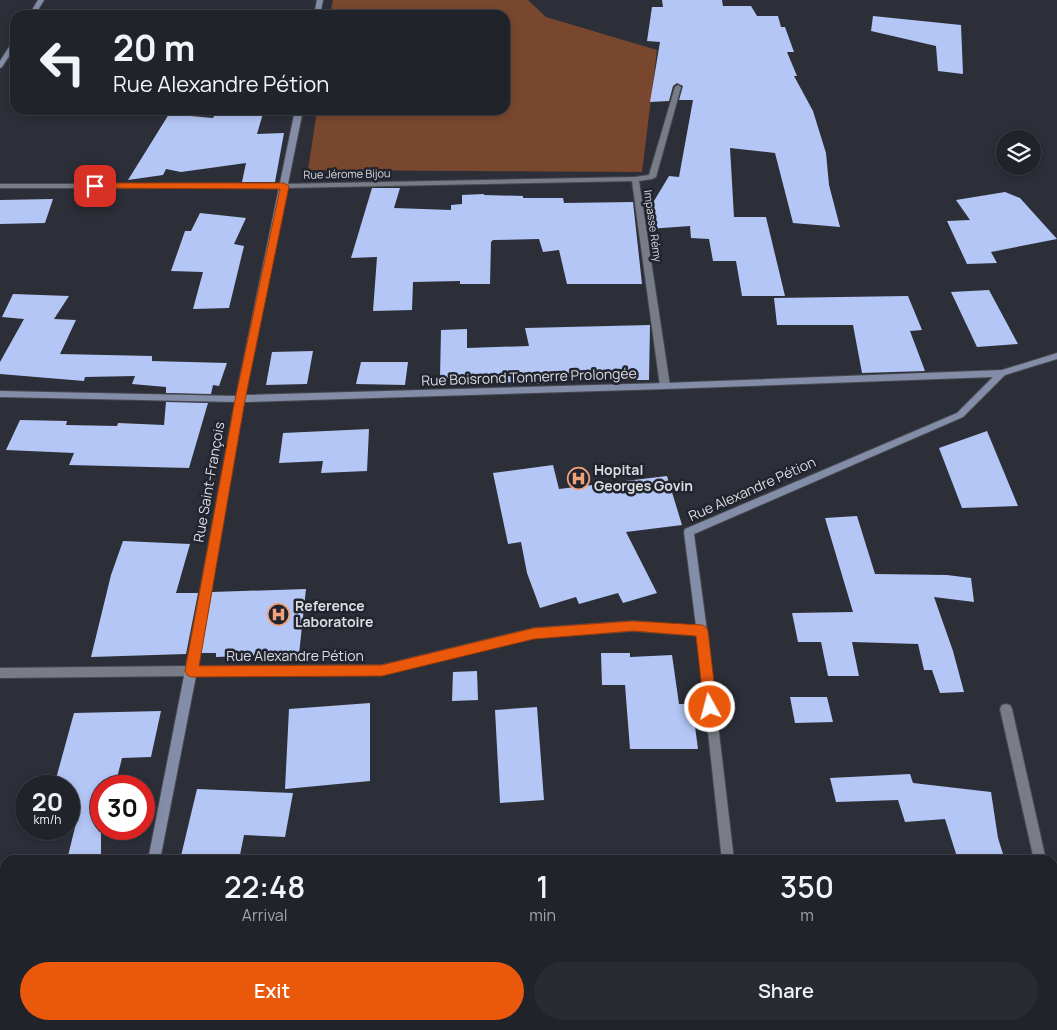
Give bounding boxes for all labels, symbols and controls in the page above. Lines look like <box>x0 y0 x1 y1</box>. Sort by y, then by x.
text: 20 m <box>113 24 195 72</box>
icon: left <box>30 30 95 95</box>
text: Rue Alexandre Pétion <box>113 69 329 99</box>
map controls <box>996 130 1041 175</box>
button: layers <box>996 130 1041 175</box>
pin <box>74 165 116 207</box>
street label: Rue Jérome Bijou <box>303 165 391 182</box>
icon: arrive <box>81 172 109 200</box>
street label: Impasse Rémy <box>641 189 666 263</box>
street label: Rue Boisrond Tonnerre Prolongée <box>421 363 637 390</box>
street label: Rue Saint-François <box>189 420 228 544</box>
street label: Rue Alexandre Pétion <box>685 452 819 525</box>
place label: Hopital Georges Govin <box>594 460 693 495</box>
hospital icon: Hopital Georges Govin <box>566 466 590 490</box>
place label: Reference Laboratoire <box>295 596 373 631</box>
hospital icon: Reference Laboratoire <box>267 602 291 626</box>
street label: Rue Alexandre Pétion <box>226 646 364 665</box>
position arrow <box>683 680 735 732</box>
speed limit sign: 30 <box>90 775 155 840</box>
text: 20 <box>32 784 63 819</box>
text: km/h <box>34 811 61 828</box>
text: 22:48 <box>224 866 305 907</box>
text: 1 <box>536 866 549 907</box>
text: 350 <box>780 866 834 907</box>
text: Arrival <box>242 904 287 926</box>
text: min <box>529 904 556 926</box>
text: m <box>800 904 814 926</box>
button: Exit <box>20 962 524 1020</box>
button: Share <box>534 962 1038 1020</box>

